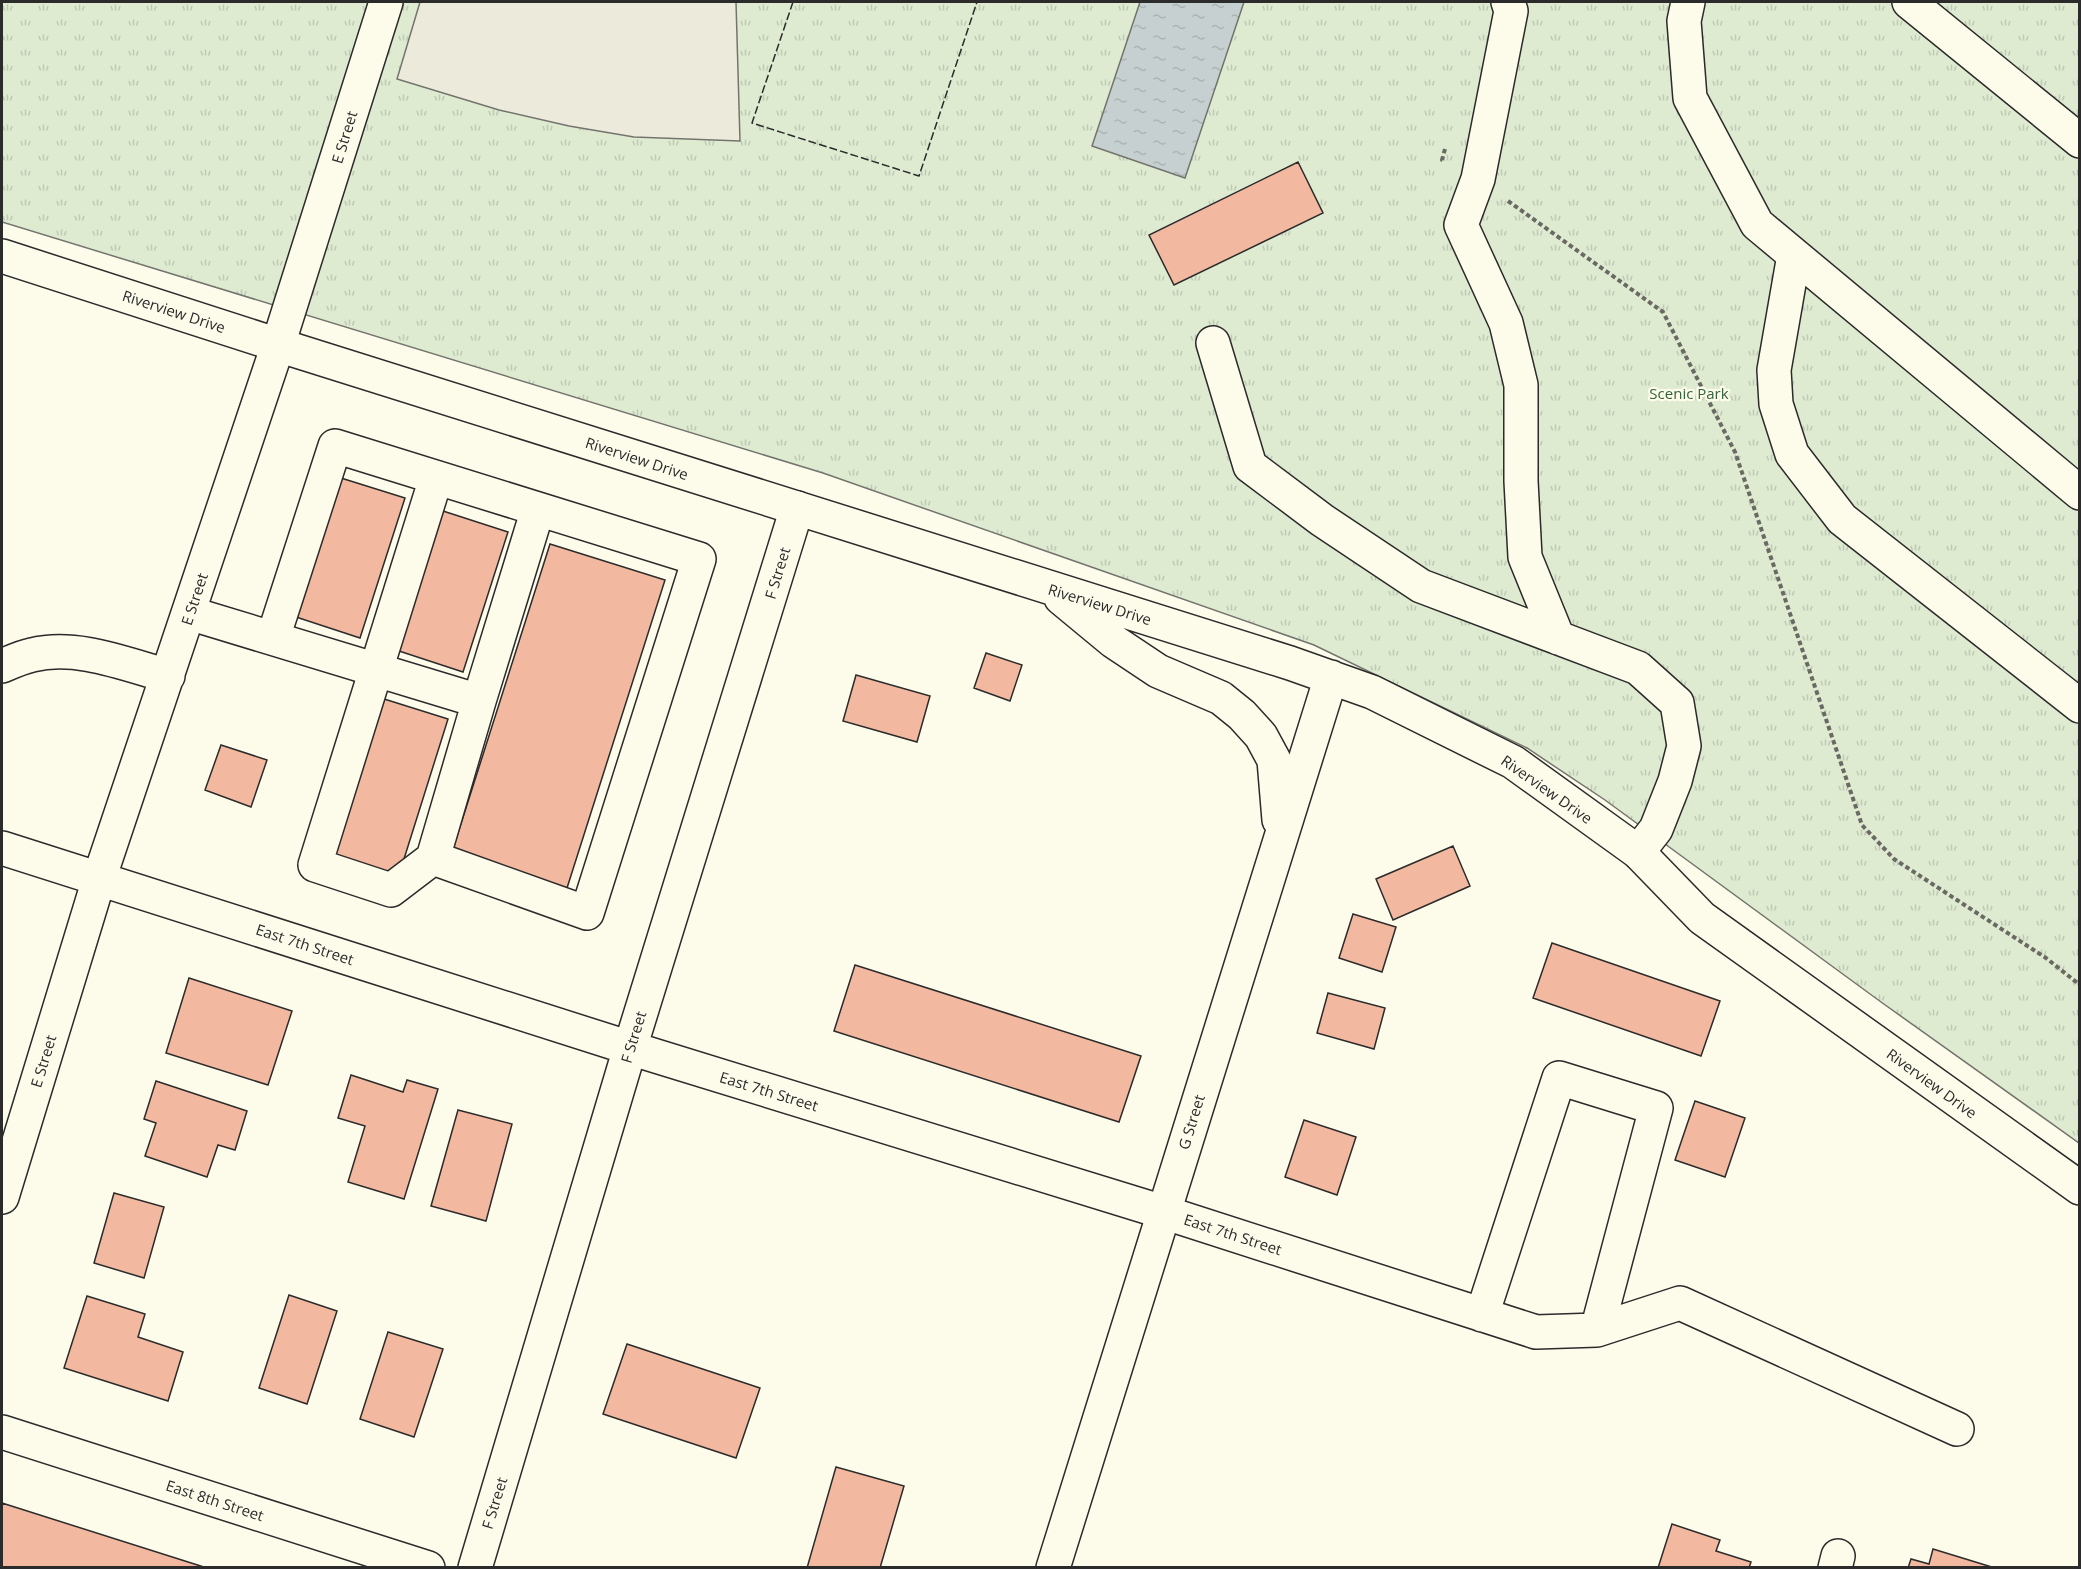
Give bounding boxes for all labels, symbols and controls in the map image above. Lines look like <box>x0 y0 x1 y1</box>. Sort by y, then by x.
street label: E Street <box>327 108 361 166</box>
street label: Riverview Drive <box>120 285 228 337</box>
park label: Scenic Park <box>1649 383 1729 403</box>
street label: Riverview Drive <box>583 432 691 484</box>
street label: F Street <box>760 544 794 602</box>
street label: E Street <box>176 570 212 628</box>
street label: Riverview Drive <box>1046 579 1154 629</box>
street label: Riverview Drive <box>1497 750 1597 828</box>
street label: East 7th Street <box>253 919 357 969</box>
street label: F Street <box>616 1008 650 1066</box>
street label: E Street <box>26 1032 60 1090</box>
street label: Riverview Drive <box>1883 1043 1981 1123</box>
street label: East 7th Street <box>717 1067 821 1115</box>
street label: G Street <box>1173 1092 1209 1152</box>
street label: East 7th Street <box>1181 1209 1285 1259</box>
street label: F Street <box>477 1474 511 1532</box>
street label: East 8th Street <box>163 1475 267 1525</box>

